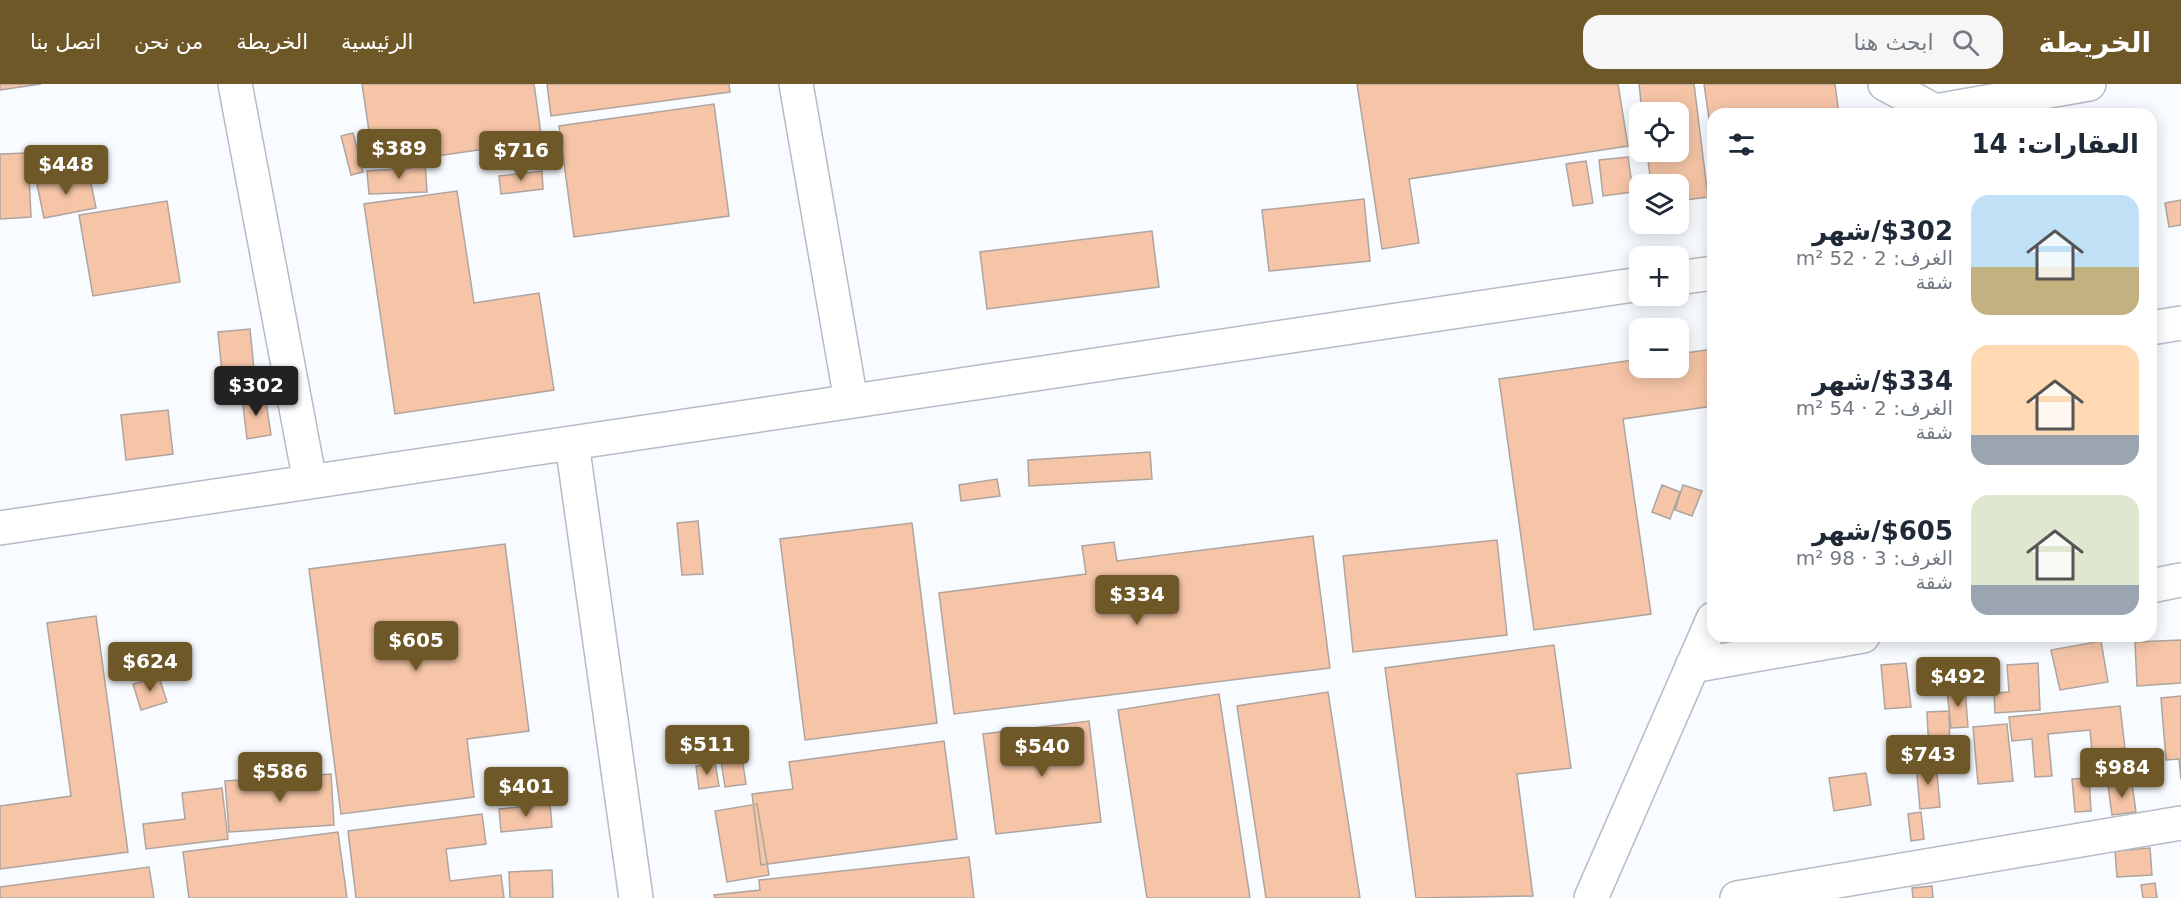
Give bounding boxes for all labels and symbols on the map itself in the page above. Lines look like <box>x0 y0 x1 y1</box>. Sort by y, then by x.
pin: $389 <box>363 129 435 180</box>
pin: $716 <box>485 131 557 182</box>
pin: $448 <box>30 145 102 196</box>
pin: $302 <box>220 366 292 417</box>
pin: $334 <box>1101 575 1173 626</box>
pin: $605 <box>380 621 452 672</box>
pin: $624 <box>114 642 186 693</box>
pin: $492 <box>1922 657 1994 708</box>
pin: $511 <box>671 725 743 776</box>
pin: $540 <box>1006 727 1078 778</box>
pin: $743 <box>1892 735 1964 786</box>
pin: $984 <box>2086 748 2158 799</box>
pin: $586 <box>244 752 316 803</box>
pin: $401 <box>490 767 562 818</box>

